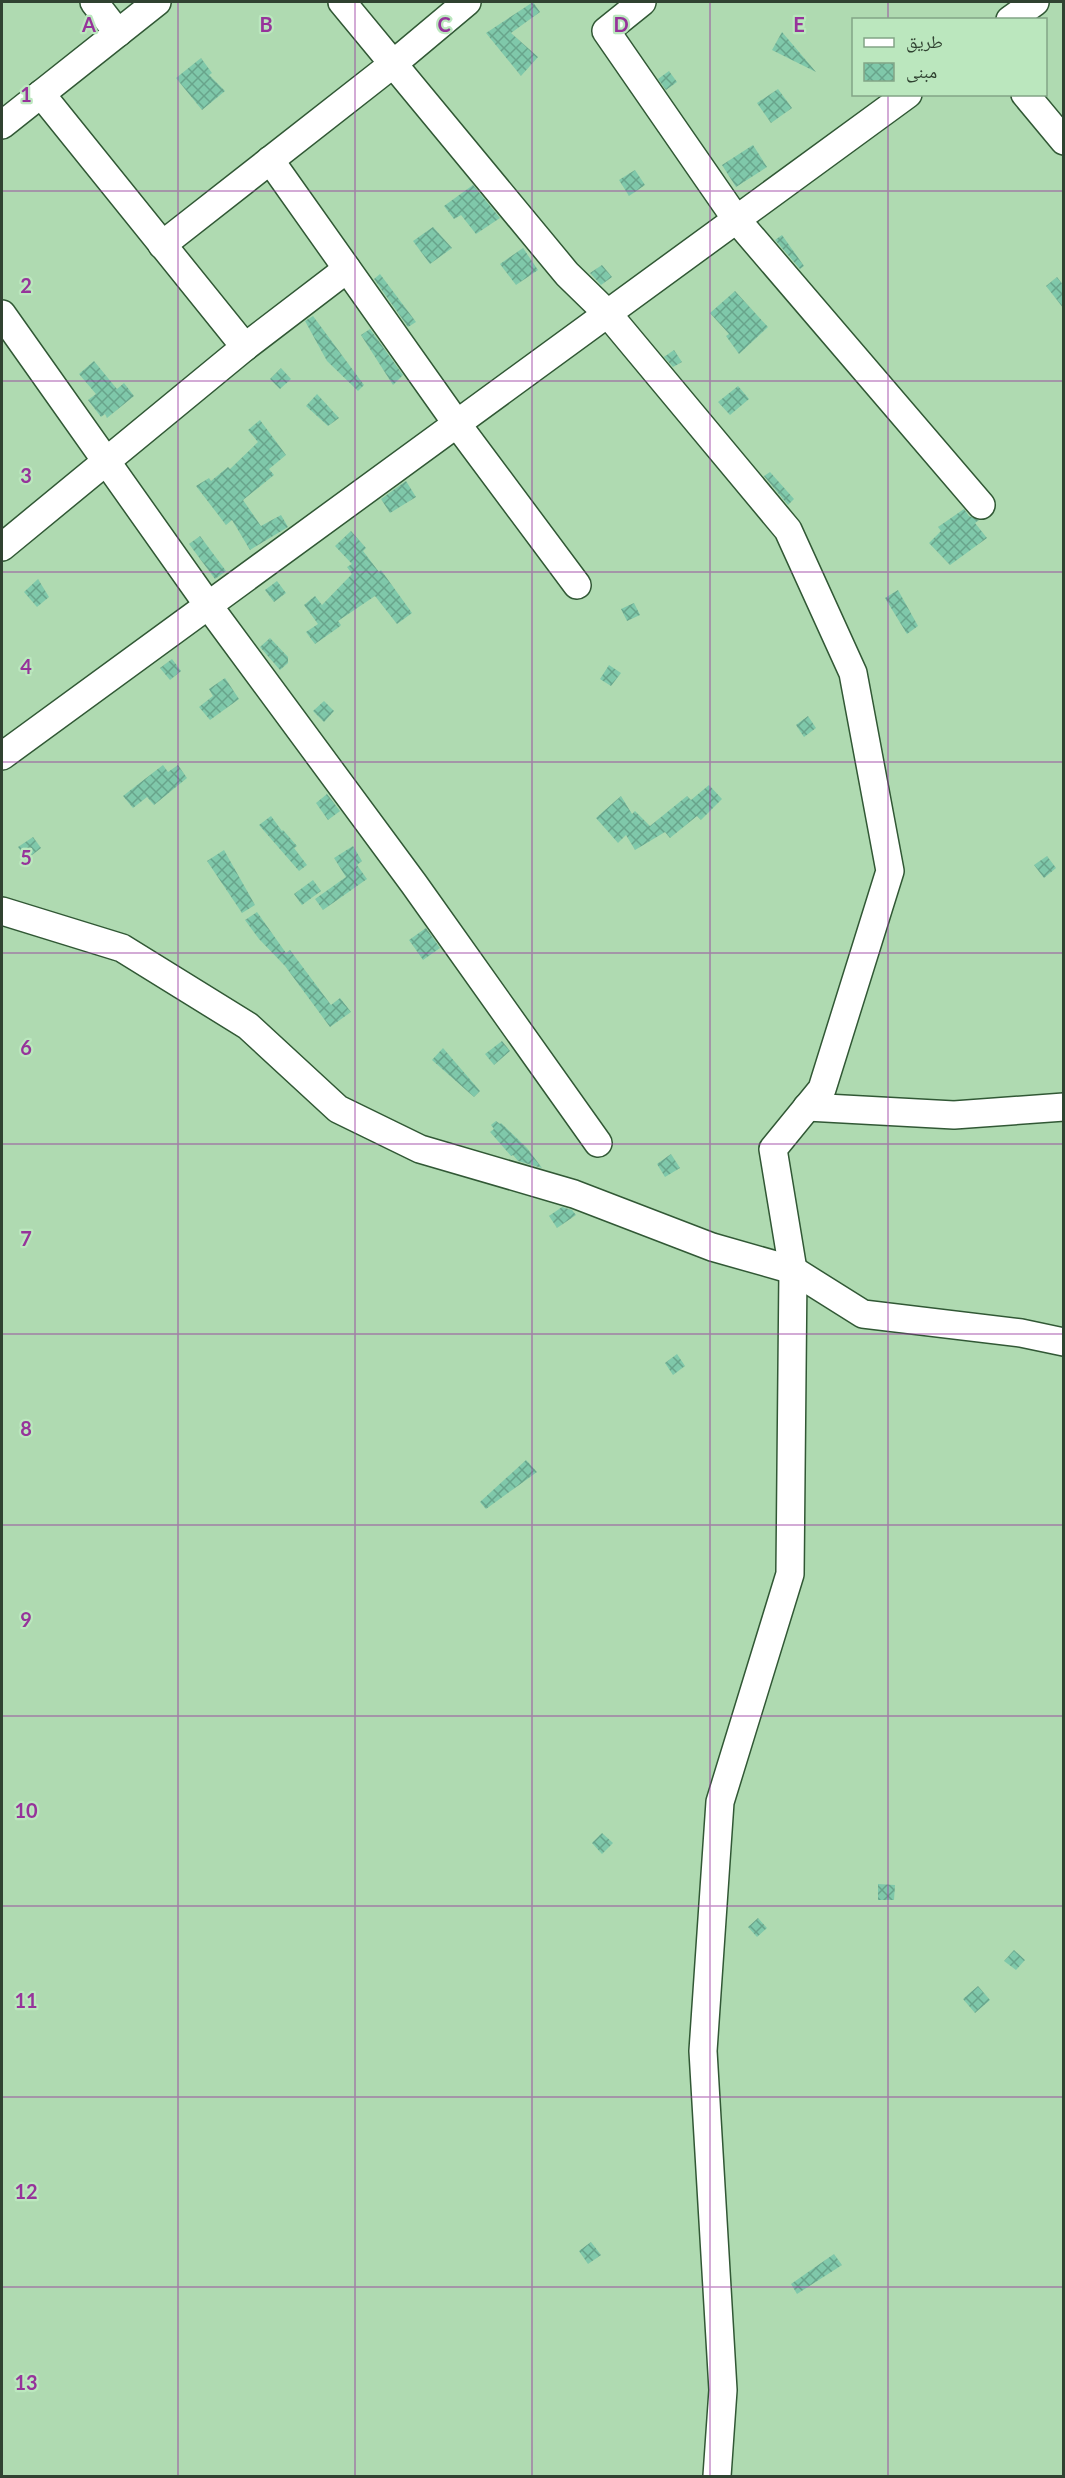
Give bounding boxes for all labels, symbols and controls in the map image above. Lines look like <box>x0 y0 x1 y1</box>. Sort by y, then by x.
text: A <box>81 12 96 36</box>
text: B <box>259 12 273 36</box>
text: C <box>437 12 451 36</box>
text: D <box>613 12 629 36</box>
text: E <box>793 12 805 36</box>
legend <box>852 18 1047 96</box>
text: طريق <box>906 30 943 53</box>
text: مبنى <box>906 60 937 83</box>
text: 1 <box>20 82 32 106</box>
text: 2 <box>20 273 32 297</box>
text: 3 <box>20 463 32 487</box>
text: 4 <box>20 654 32 678</box>
text: 5 <box>20 845 32 869</box>
text: 6 <box>20 1035 32 1059</box>
text: 7 <box>20 1226 32 1250</box>
text: 8 <box>20 1416 32 1440</box>
text: 9 <box>20 1607 32 1631</box>
text: 10 <box>14 1798 38 1822</box>
text: 11 <box>14 1988 38 2012</box>
text: 12 <box>14 2179 38 2203</box>
text: 13 <box>14 2370 38 2394</box>

